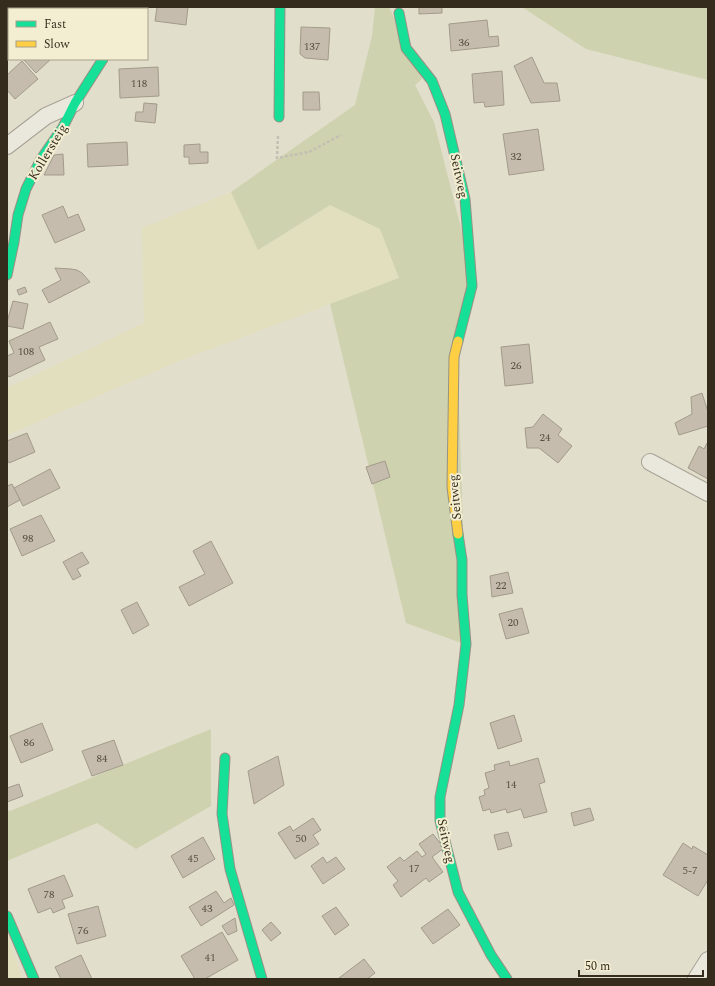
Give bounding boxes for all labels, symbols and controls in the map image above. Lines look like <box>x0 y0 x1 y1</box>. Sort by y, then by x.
legend <box>8 8 148 60</box>
text: Fast <box>44 15 66 34</box>
house number: 36 <box>459 34 470 51</box>
text: Slow <box>44 35 70 54</box>
house number: 137 <box>304 38 321 55</box>
house number: 118 <box>131 75 148 92</box>
street label: Kollersteig <box>23 120 73 184</box>
house number: 32 <box>511 148 522 165</box>
street label: Seitweg <box>445 152 473 200</box>
house number: 108 <box>18 343 35 360</box>
house number: 26 <box>511 357 522 374</box>
house number: 24 <box>540 429 551 446</box>
street label: Seitweg <box>443 474 467 520</box>
house number: 98 <box>23 530 34 547</box>
house number: 22 <box>496 577 507 594</box>
house number: 20 <box>508 614 519 631</box>
house number: 86 <box>24 734 35 751</box>
house number: 84 <box>97 750 108 767</box>
house number: 14 <box>506 776 517 793</box>
street label: Seitweg <box>432 817 460 865</box>
house number: 50 <box>296 830 307 847</box>
house number: 45 <box>188 850 199 867</box>
house number: 17 <box>409 860 420 877</box>
house number: 5-7 <box>682 862 698 879</box>
house number: 78 <box>44 886 55 903</box>
house number: 43 <box>202 900 213 917</box>
house number: 76 <box>78 922 89 939</box>
house number: 41 <box>205 949 216 966</box>
scale bar <box>579 952 703 978</box>
text: 50 m <box>585 957 610 976</box>

